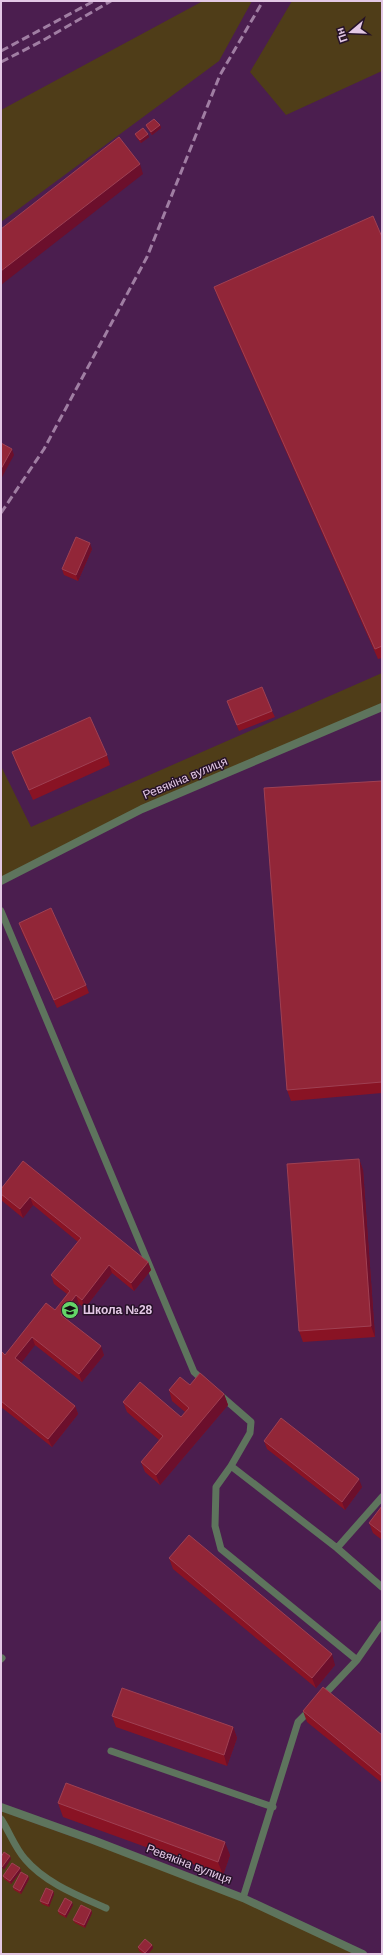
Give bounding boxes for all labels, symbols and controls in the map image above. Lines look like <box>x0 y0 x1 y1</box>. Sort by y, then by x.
north arrow <box>331 12 371 52</box>
text: Пн <box>334 26 350 44</box>
street label: Ревякіна вулиця <box>141 754 229 802</box>
school or university icon: Школа №28 <box>60 1300 80 1320</box>
place label: Школа №28 <box>83 1303 153 1317</box>
street label: Ревякіна вулиця <box>144 1841 234 1887</box>

